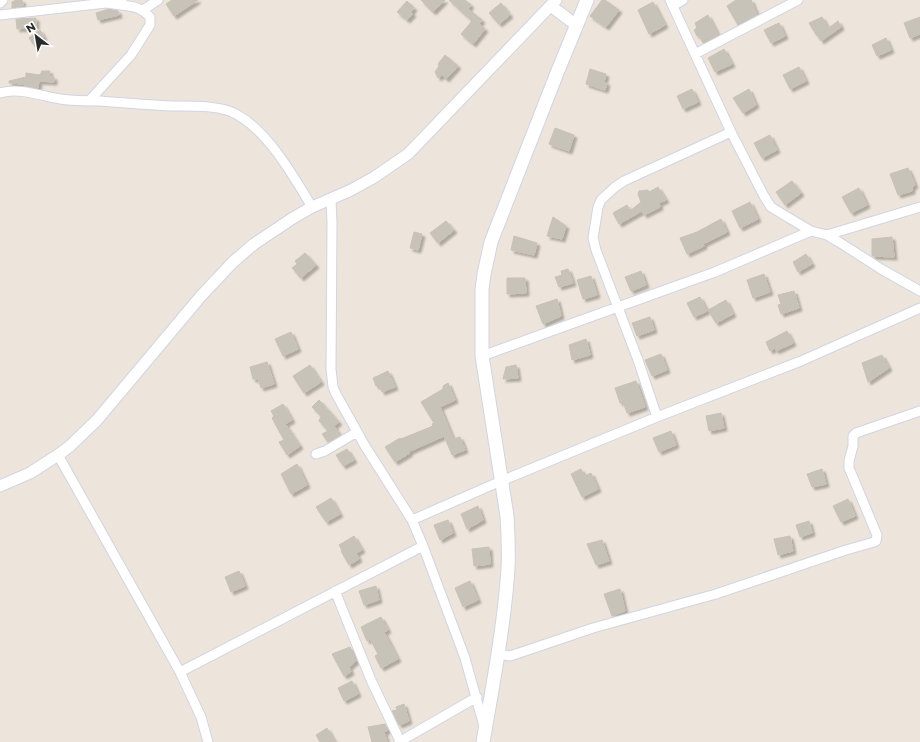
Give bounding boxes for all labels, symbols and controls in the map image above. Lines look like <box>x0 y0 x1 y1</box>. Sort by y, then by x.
north arrow <box>16 16 56 56</box>
text: N <box>23 19 38 36</box>

